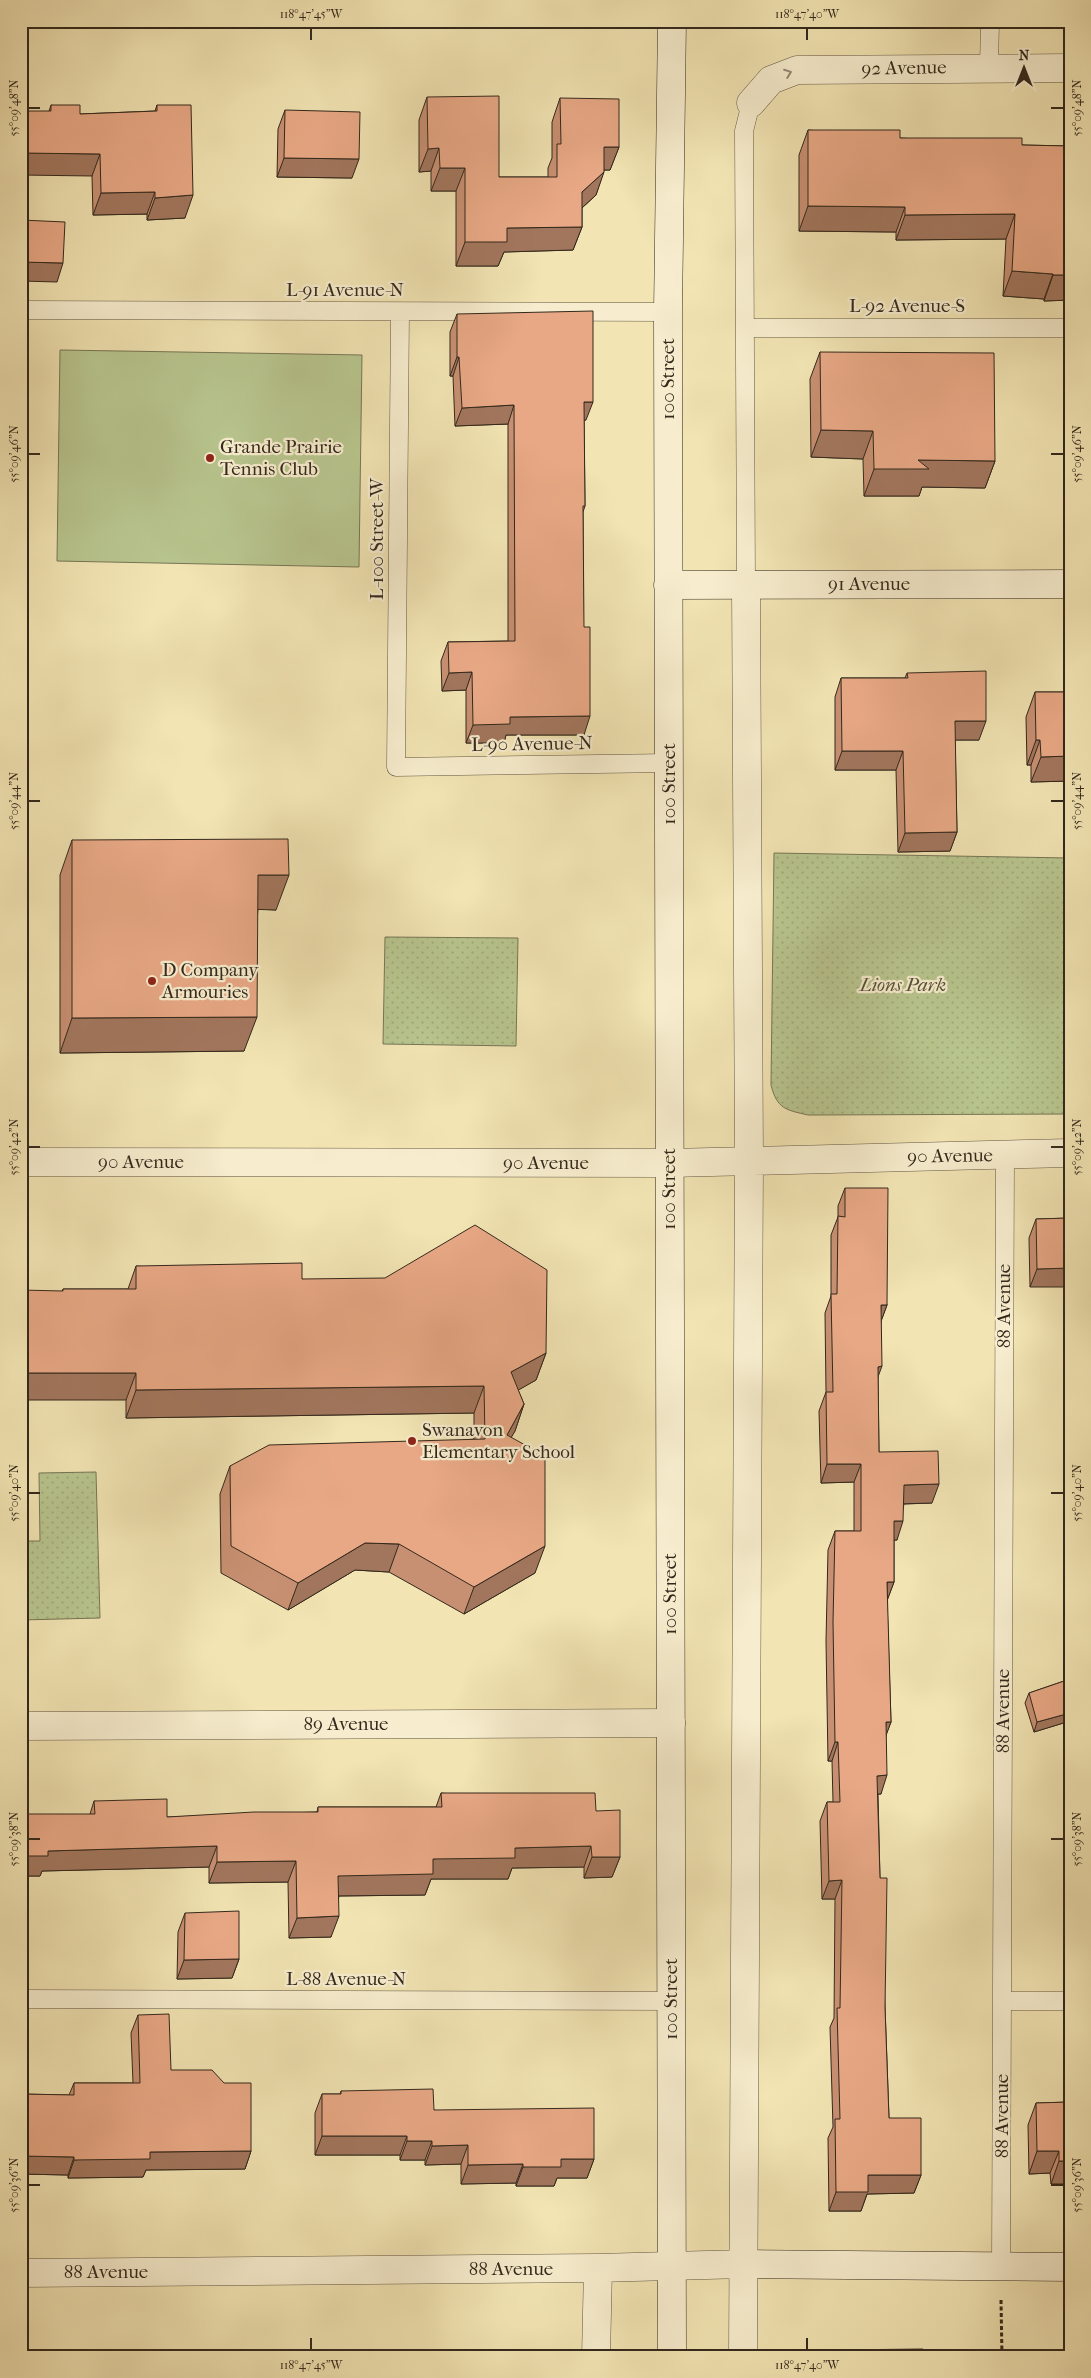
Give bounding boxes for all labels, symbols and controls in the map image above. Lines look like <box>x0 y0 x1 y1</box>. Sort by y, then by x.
text: 118°47'45"W <box>280 7 343 21</box>
text: 118°47'40"W <box>775 7 840 21</box>
north arrow <box>998 42 1048 92</box>
text: N <box>1019 47 1030 64</box>
street label: 92 Avenue <box>861 56 947 80</box>
one-way arrow <box>784 69 792 79</box>
text: 55°09'48"N <box>7 79 21 137</box>
text: 55°09'48"N <box>1070 79 1084 137</box>
street label: L-91 Avenue-N <box>286 279 405 301</box>
street label: L-92 Avenue-S <box>849 295 965 317</box>
street label: 100 Street <box>657 338 679 420</box>
text: 55°09'46"N <box>7 425 21 483</box>
text: 55°09'46"N <box>1070 425 1084 483</box>
place label: Grande Prairie Tennis Club <box>220 436 342 480</box>
marker: Grande Prairie Tennis Club <box>204 452 216 464</box>
street label: L-100 Street-W <box>366 477 388 600</box>
street label: 91 Avenue <box>828 573 910 595</box>
street label: L-90 Avenue-N <box>471 732 594 756</box>
street label: 100 Street <box>658 743 680 825</box>
text: 55°09'44"N <box>7 772 21 830</box>
text: 55°09'44"N <box>1070 772 1084 830</box>
place label: D Company Armouries <box>161 959 259 1003</box>
park label: Lions Park <box>858 974 946 996</box>
marker: D Company Armouries <box>146 975 158 987</box>
text: 55°09'42"N <box>7 1118 21 1176</box>
text: 55°09'42"N <box>1070 1118 1084 1176</box>
street label: 90 Avenue <box>907 1144 993 1168</box>
street label: 100 Street <box>658 1148 680 1230</box>
street label: 90 Avenue <box>98 1151 184 1173</box>
street label: 90 Avenue <box>503 1152 589 1174</box>
street label: 88 Avenue <box>993 1264 1015 1348</box>
place label: Swanavon Elementary School <box>422 1419 575 1463</box>
marker: Swanavon Elementary School <box>406 1435 418 1447</box>
text: 55°09'40"N <box>7 1464 21 1522</box>
text: 55°09'40"N <box>1070 1464 1084 1522</box>
street label: 100 Street <box>659 1553 681 1635</box>
street label: 88 Avenue <box>992 1669 1014 1753</box>
street label: 89 Avenue <box>304 1713 388 1735</box>
text: 55°09'38"N <box>7 1812 21 1866</box>
text: 55°09'38"N <box>1070 1812 1084 1866</box>
street label: 100 Street <box>660 1958 682 2040</box>
street label: L-88 Avenue-N <box>286 1968 407 1990</box>
street label: 88 Avenue <box>991 2074 1013 2158</box>
text: 55°09'36"N <box>7 2157 21 2213</box>
text: 55°09'36"N <box>1070 2157 1084 2213</box>
street label: 88 Avenue <box>469 2258 553 2280</box>
street label: 88 Avenue <box>64 2261 148 2283</box>
text: 118°47'45"W <box>280 2358 343 2372</box>
text: 118°47'40"W <box>775 2358 840 2372</box>

